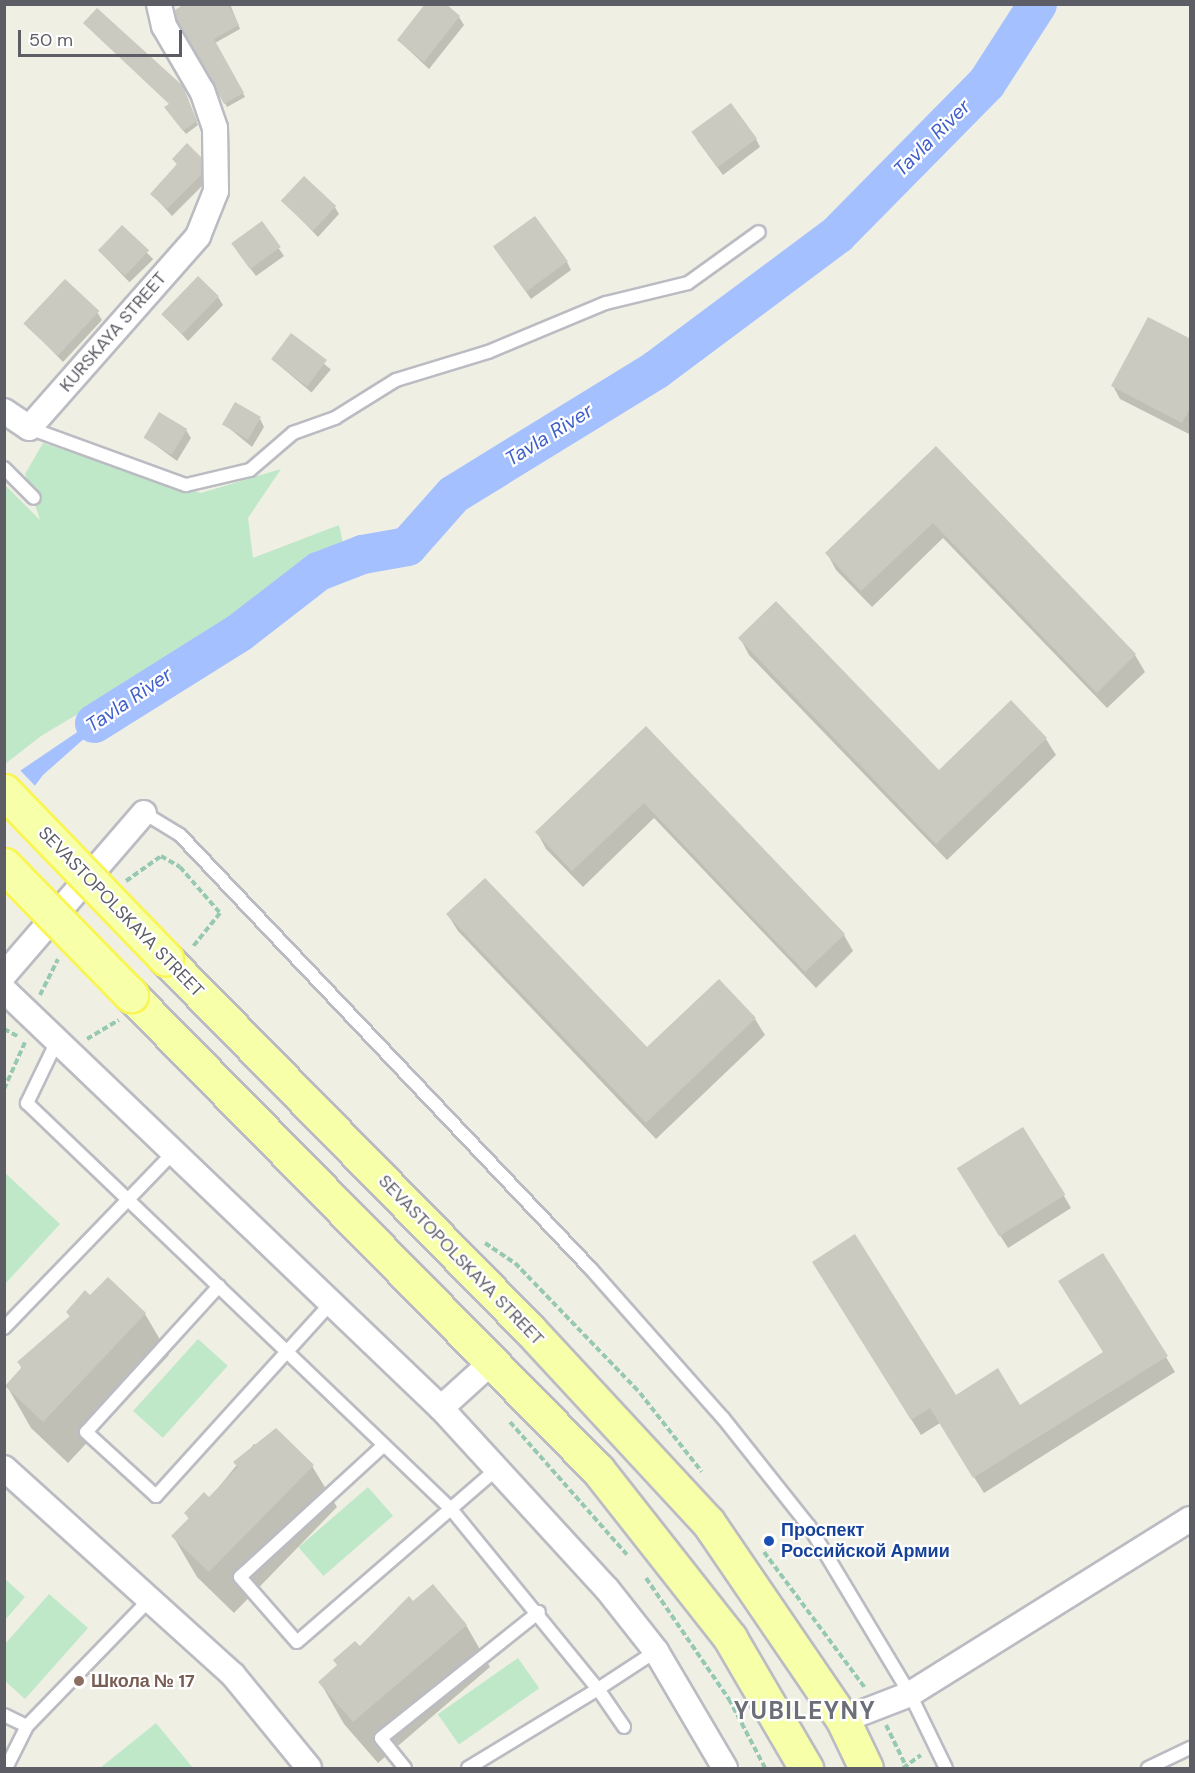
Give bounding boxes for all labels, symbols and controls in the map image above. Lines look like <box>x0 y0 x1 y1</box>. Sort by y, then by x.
scale bar <box>21 18 184 56</box>
text: 50 m <box>29 28 73 52</box>
water label: Tavla River <box>889 95 975 181</box>
street label: KURSKAYA STREET <box>55 268 171 396</box>
water label: Tavla River <box>501 399 597 471</box>
water label: Tavla River <box>81 663 177 737</box>
street label: SEVASTOPOLSKAYA STREET <box>34 822 208 1002</box>
street label: SEVASTOPOLSKAYA STREET <box>374 1170 548 1350</box>
place label: Проспект Российской Армии <box>781 1520 950 1562</box>
marker: Проспект Российской Армии <box>762 1534 776 1548</box>
place label: Школа № 17 <box>91 1670 195 1692</box>
marker: Школа № 17 <box>72 1674 86 1688</box>
district label: YUBILEYNY <box>734 1697 876 1725</box>

